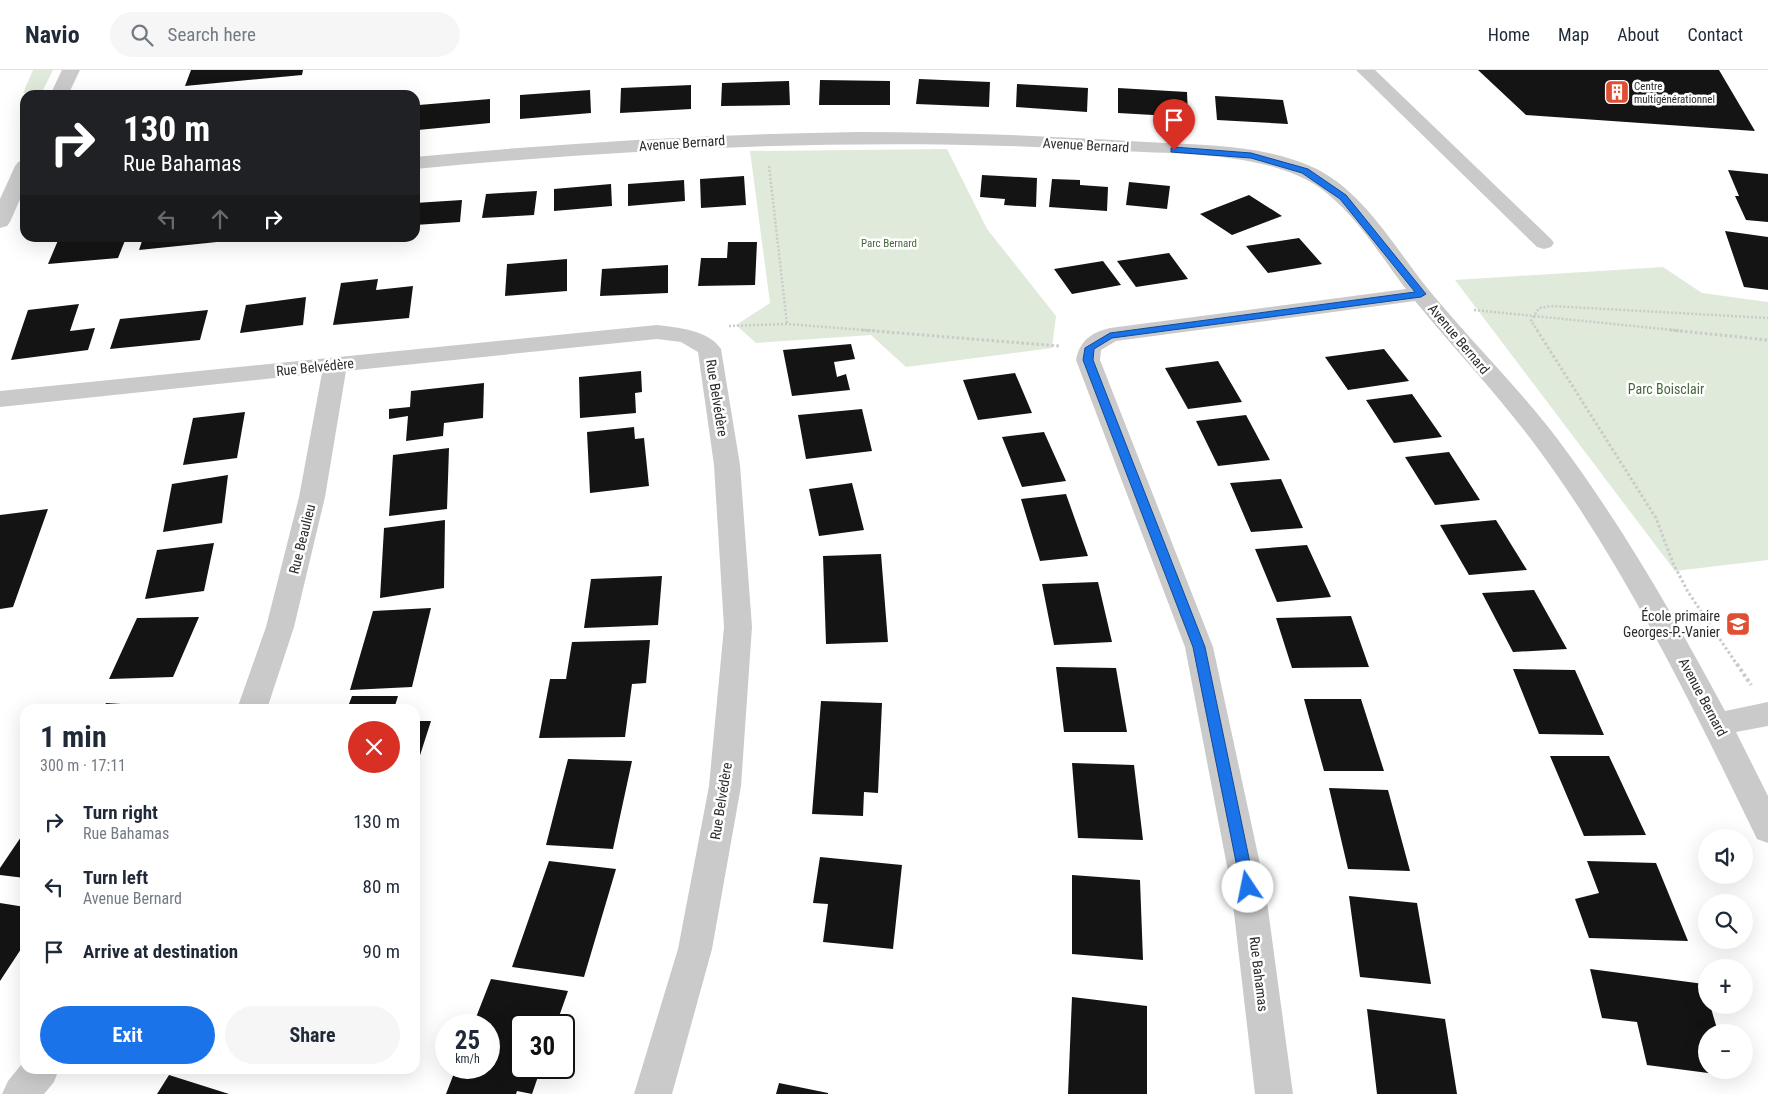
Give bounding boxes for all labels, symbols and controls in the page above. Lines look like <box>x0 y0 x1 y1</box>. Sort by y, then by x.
search box <box>110 12 460 57</box>
text: Navio <box>25 21 80 49</box>
icon: search <box>128 21 156 49</box>
text: Search here <box>168 23 256 46</box>
text: Home <box>1488 24 1530 45</box>
text: Map <box>1558 24 1589 45</box>
text: About <box>1617 24 1659 45</box>
text: Contact <box>1687 24 1743 45</box>
building icon: Centre multigénérationnel <box>1604 79 1630 105</box>
place label: Centre multigénérationnel <box>1634 80 1715 106</box>
pin <box>1153 99 1195 150</box>
icon: arrive <box>1160 106 1188 134</box>
text: 130 m <box>123 109 210 150</box>
icon: right <box>40 110 105 175</box>
street label: Avenue Bernard <box>638 132 726 154</box>
street label: Avenue Bernard <box>1042 135 1130 155</box>
text: Rue Bahamas <box>123 151 242 176</box>
icon: left <box>153 205 181 233</box>
icon: ahead <box>206 205 234 233</box>
icon: right <box>259 205 287 233</box>
park label: Parc Bernard <box>861 237 917 250</box>
street label: Avenue Bernard <box>1425 301 1493 377</box>
street label: Rue Belvédère <box>275 355 355 379</box>
street label: Rue Belvédère <box>703 358 731 438</box>
park label: Parc Boisclair <box>1628 381 1704 397</box>
street label: Rue Beaulieu <box>286 502 318 576</box>
place label: École primaire Georges-P.-Vanier <box>1623 607 1720 640</box>
school or university icon: École primaire Georges-P.-Vanier <box>1725 611 1751 637</box>
street label: Avenue Bernard <box>1676 655 1730 739</box>
text: 1 min <box>40 719 107 754</box>
button: close <box>348 721 400 773</box>
text: 300 m · 17:11 <box>40 756 126 775</box>
street label: Rue Belvédère <box>707 761 735 841</box>
text: Turn right <box>83 801 158 824</box>
icon: right <box>40 808 68 836</box>
text: 130 m <box>353 810 400 833</box>
text: Rue Bahamas <box>83 824 169 843</box>
map controls <box>1698 829 1753 1079</box>
button: sound <box>1698 829 1753 884</box>
position arrow <box>1221 860 1273 912</box>
text: Turn left <box>83 866 148 889</box>
icon: left <box>40 873 68 901</box>
text: 80 m <box>363 875 400 898</box>
text: Avenue Bernard <box>83 889 182 908</box>
button: search <box>1698 894 1753 949</box>
street label: Rue Bahamas <box>1246 936 1272 1012</box>
icon: arrive <box>40 938 68 966</box>
text: Arrive at destination <box>83 940 238 963</box>
text: 90 m <box>363 940 400 963</box>
button: + <box>1698 959 1753 1014</box>
button: Exit <box>40 1006 215 1064</box>
button: Share <box>225 1006 400 1064</box>
speed limit sign: 30 <box>510 1014 575 1079</box>
button: − <box>1698 1024 1753 1079</box>
text: 25 <box>455 1026 480 1055</box>
text: km/h <box>455 1052 480 1066</box>

